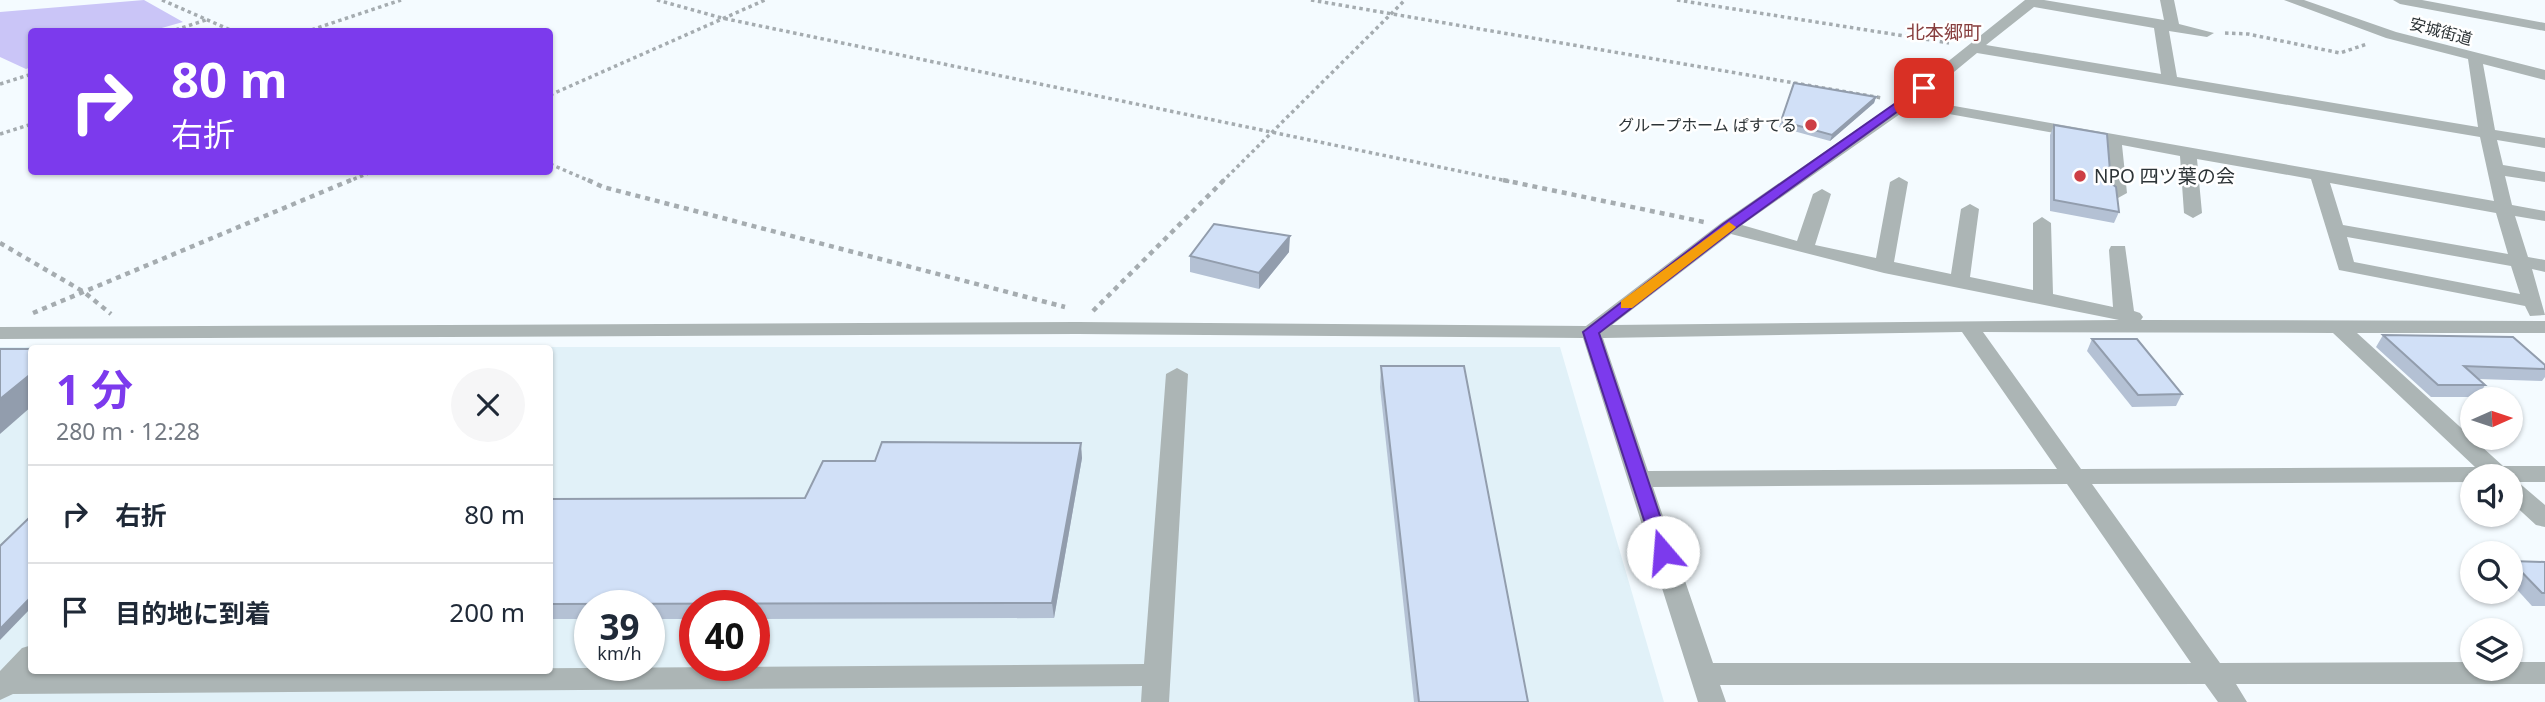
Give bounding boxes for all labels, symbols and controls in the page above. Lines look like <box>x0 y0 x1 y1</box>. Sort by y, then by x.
street label: 安城街道 <box>2407 12 2475 50</box>
district label: 北本郷町 <box>1906 19 1982 45</box>
text: 80 m <box>171 46 288 112</box>
icon: right <box>56 56 147 147</box>
pin <box>1894 58 1954 118</box>
icon: arrive <box>1905 69 1943 107</box>
text: 右折 <box>171 112 235 155</box>
place label: グループホーム ぱすてる <box>1618 114 1797 136</box>
marker: グループホーム ぱすてる <box>1803 117 1819 133</box>
place label: NPO 四ツ葉の会 <box>2094 163 2235 189</box>
marker: NPO 四ツ葉の会 <box>2072 168 2088 184</box>
text: 1 分 <box>56 360 133 417</box>
button: close <box>451 368 525 442</box>
north arrow <box>2460 387 2524 450</box>
map controls <box>2460 387 2523 681</box>
text: 280 m · 12:28 <box>56 415 200 447</box>
button: sound <box>2460 464 2523 527</box>
icon: right <box>56 495 94 533</box>
text: 80 m <box>464 496 525 532</box>
text: 右折 <box>115 497 167 533</box>
position arrow <box>1626 515 1700 589</box>
button: search <box>2460 541 2523 604</box>
speed limit sign: 40 <box>679 590 770 681</box>
icon: arrive <box>56 593 94 631</box>
text: 200 m <box>449 594 525 630</box>
text: 目的地に到着 <box>115 595 271 631</box>
text: 39 <box>599 603 640 650</box>
button: layers <box>2460 618 2523 681</box>
text: km/h <box>597 641 642 665</box>

